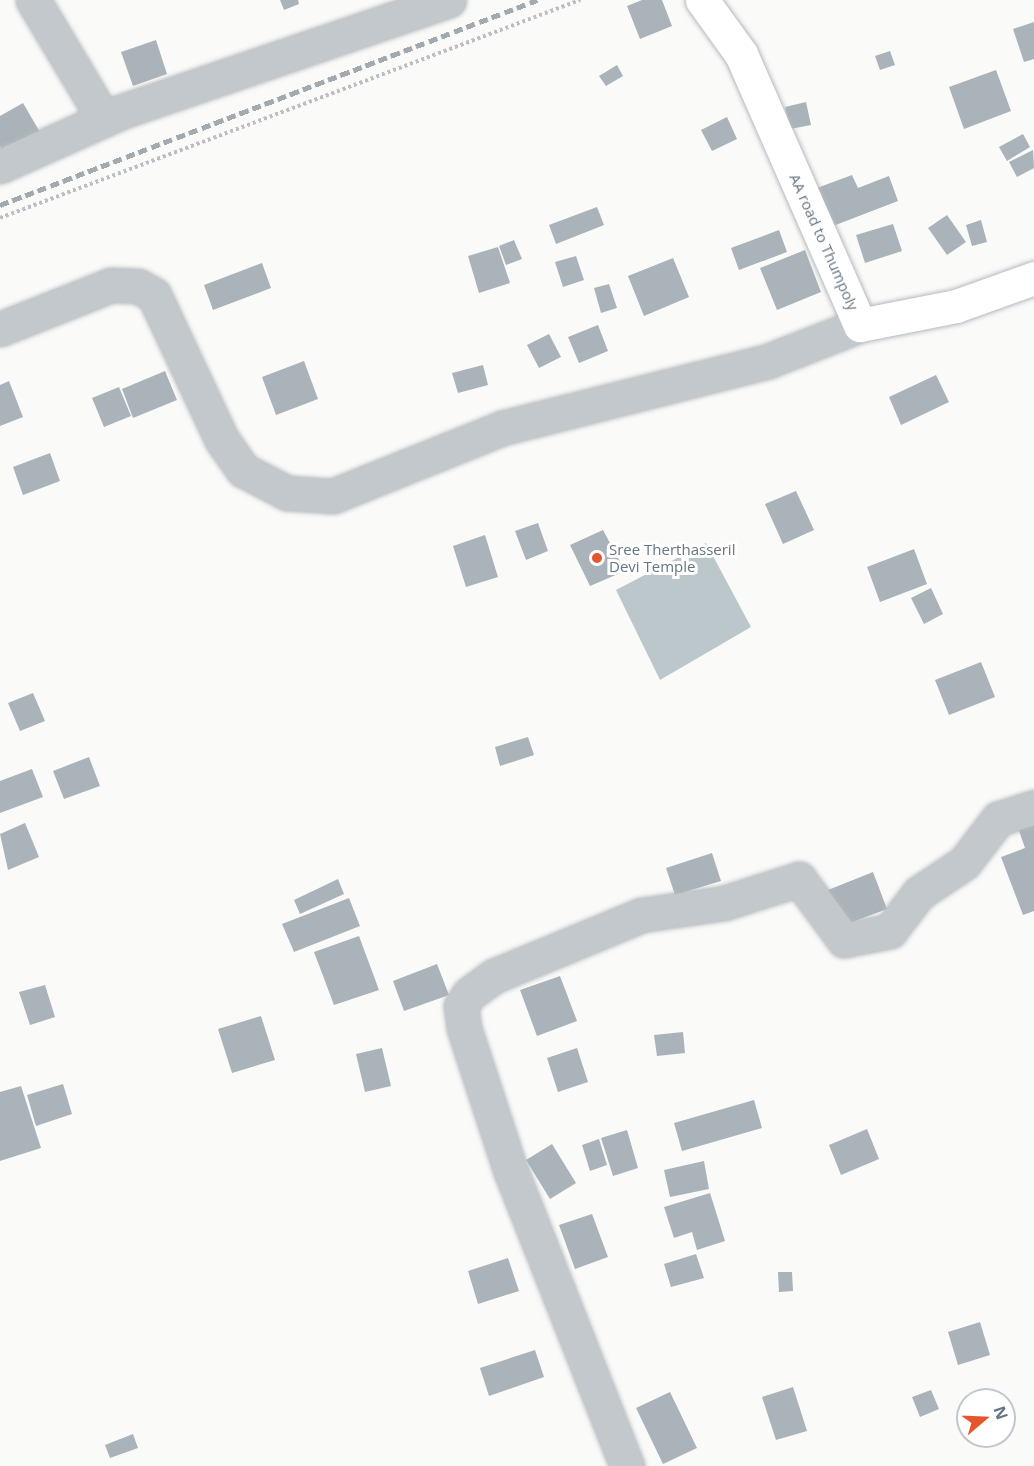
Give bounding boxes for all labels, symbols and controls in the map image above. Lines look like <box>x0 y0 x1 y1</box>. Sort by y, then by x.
street label: AA road to Thumpoly <box>786 171 862 313</box>
place label: Sree Therthasseril Devi Temple <box>609 540 735 575</box>
marker: Sree Therthasseril Devi Temple <box>590 551 604 565</box>
north arrow <box>956 1388 1016 1448</box>
text: N <box>989 1403 1014 1423</box>

